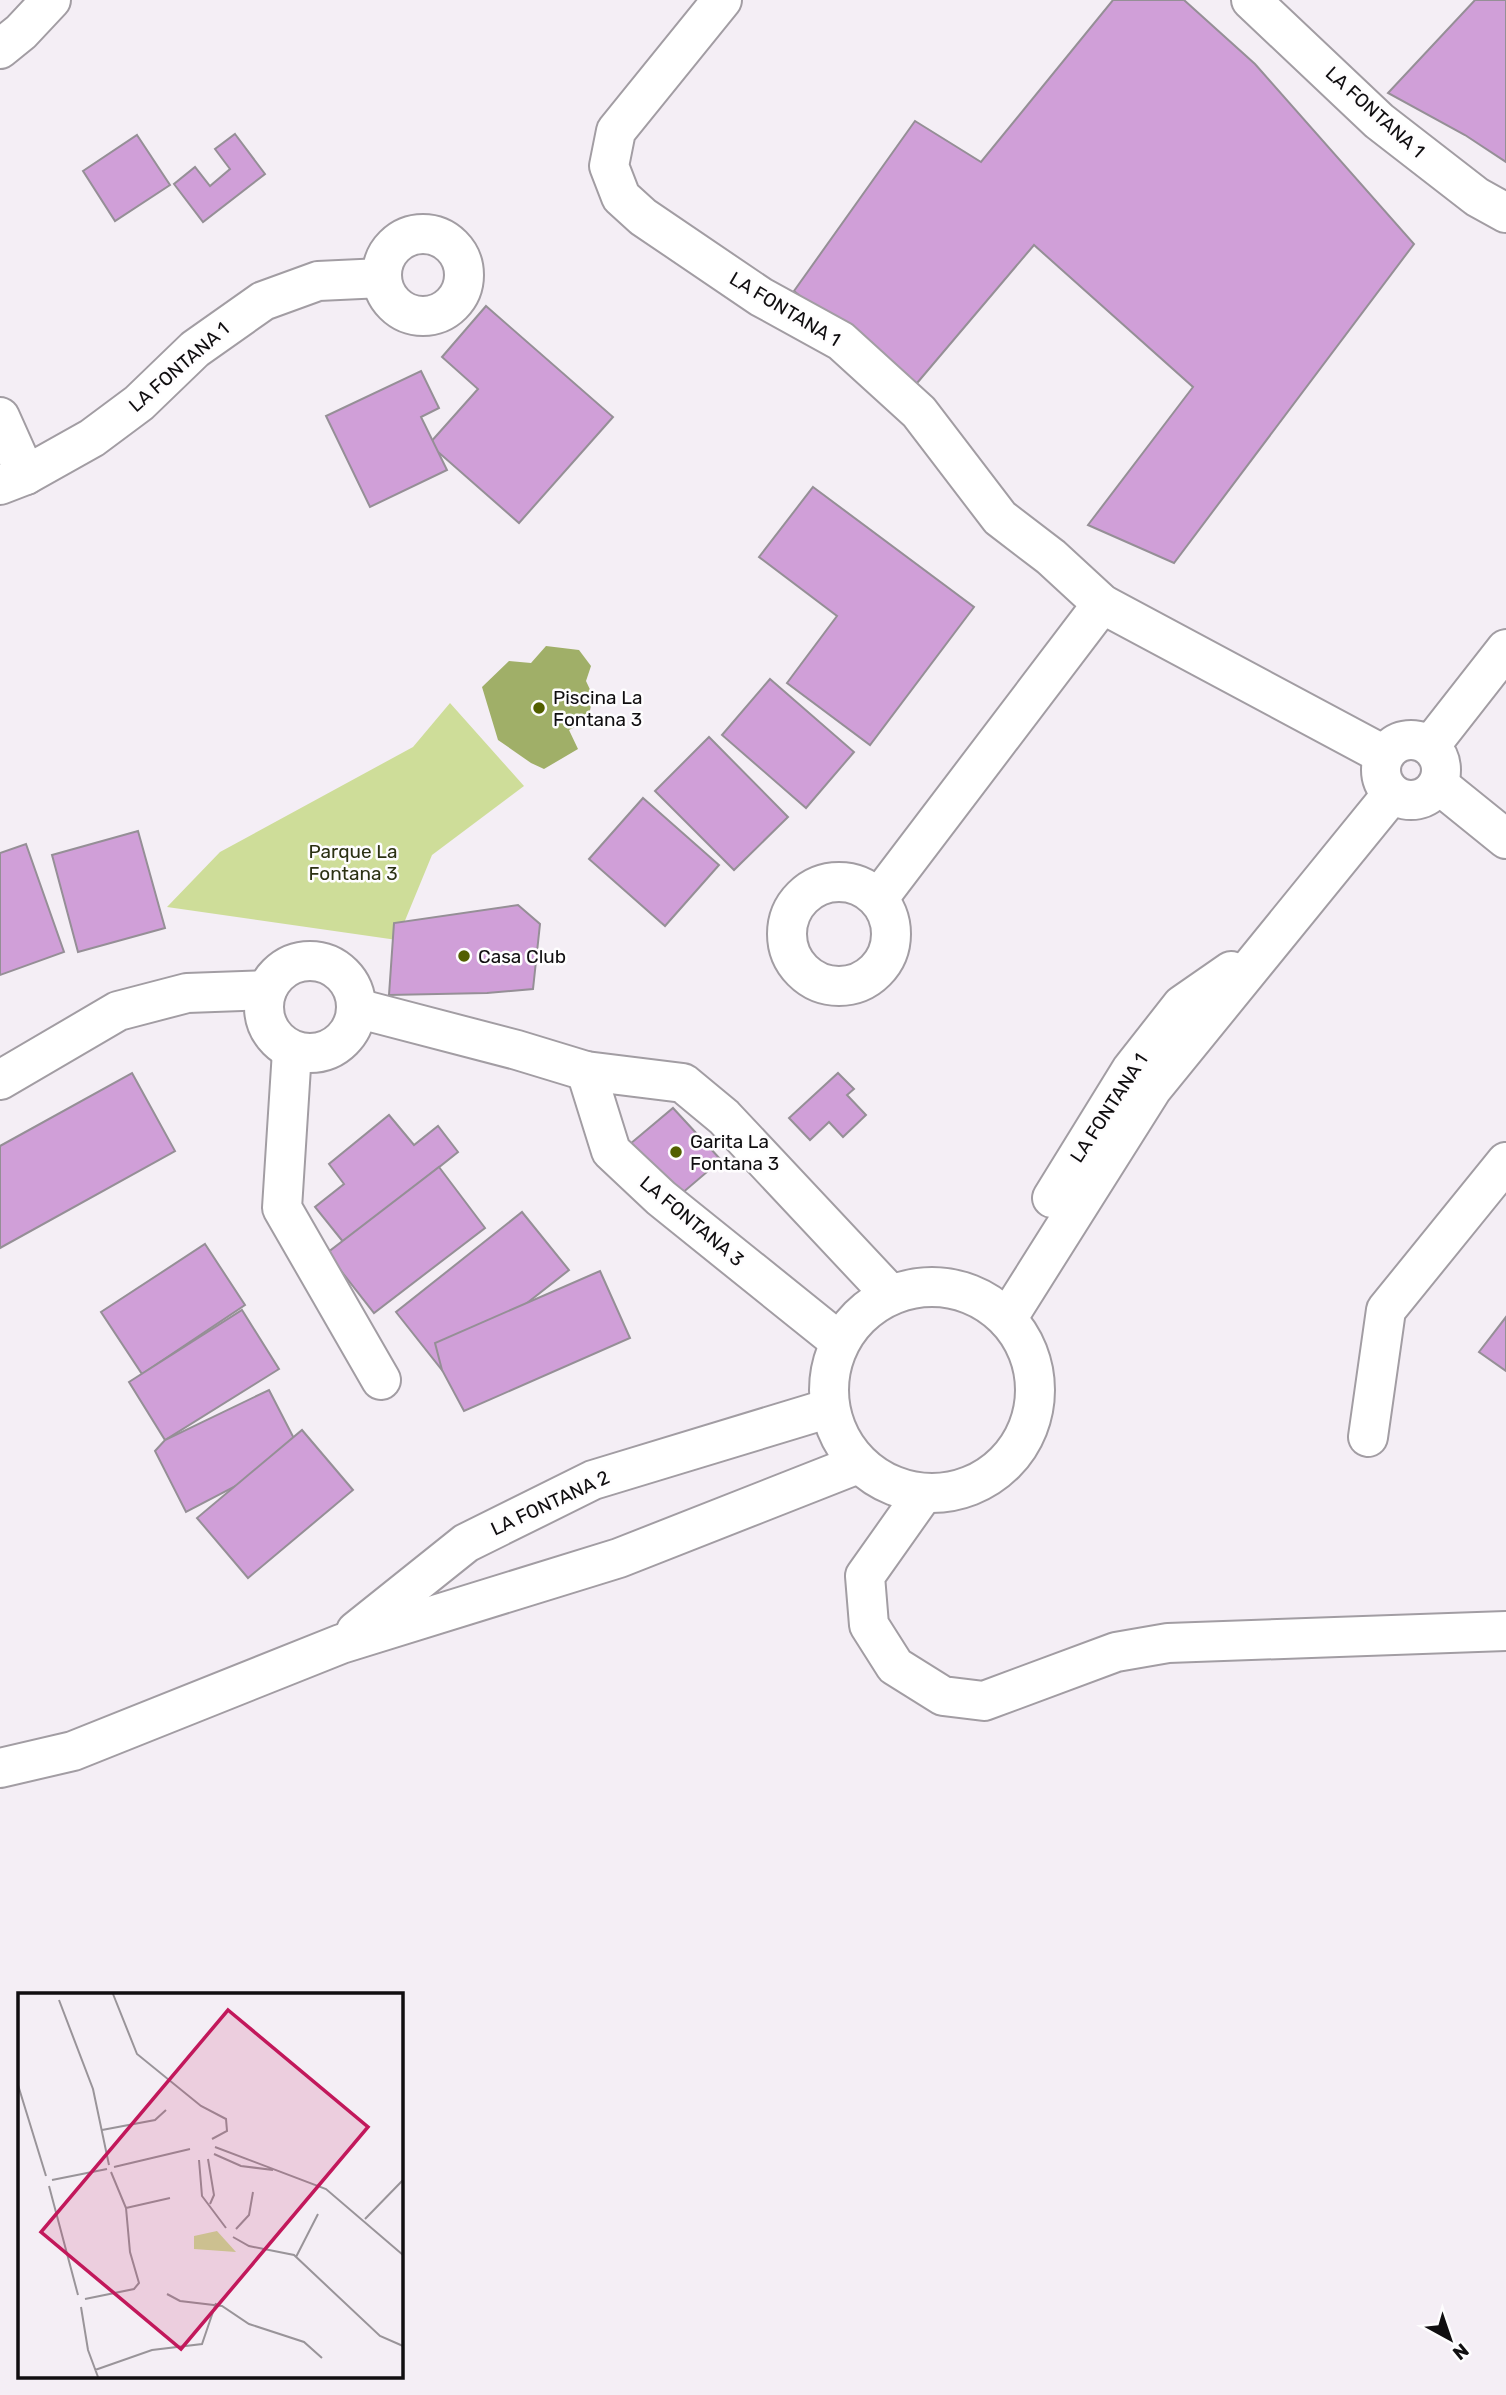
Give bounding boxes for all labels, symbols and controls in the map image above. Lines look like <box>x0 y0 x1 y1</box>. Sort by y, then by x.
street label: LA FONTANA 1 <box>1321 62 1429 162</box>
street label: LA FONTANA 1 <box>725 267 845 351</box>
street label: LA FONTANA 1 <box>124 317 234 417</box>
place label: Piscina La Fontana 3 <box>553 686 642 731</box>
marker: Piscina La Fontana 3 <box>531 700 547 716</box>
park label: Parque La Fontana 3 <box>308 840 398 885</box>
place label: Casa Club <box>478 945 566 968</box>
marker: Casa Club <box>456 948 472 964</box>
street label: LA FONTANA 1 <box>1065 1049 1153 1167</box>
place label: Garita La Fontana 3 <box>690 1130 779 1175</box>
marker: Garita La Fontana 3 <box>668 1144 684 1160</box>
street label: LA FONTANA 3 <box>635 1171 749 1271</box>
street label: LA FONTANA 2 <box>487 1465 613 1541</box>
inset map <box>18 1993 402 2378</box>
north arrow <box>1415 2304 1485 2374</box>
text: N <box>1448 2338 1473 2365</box>

